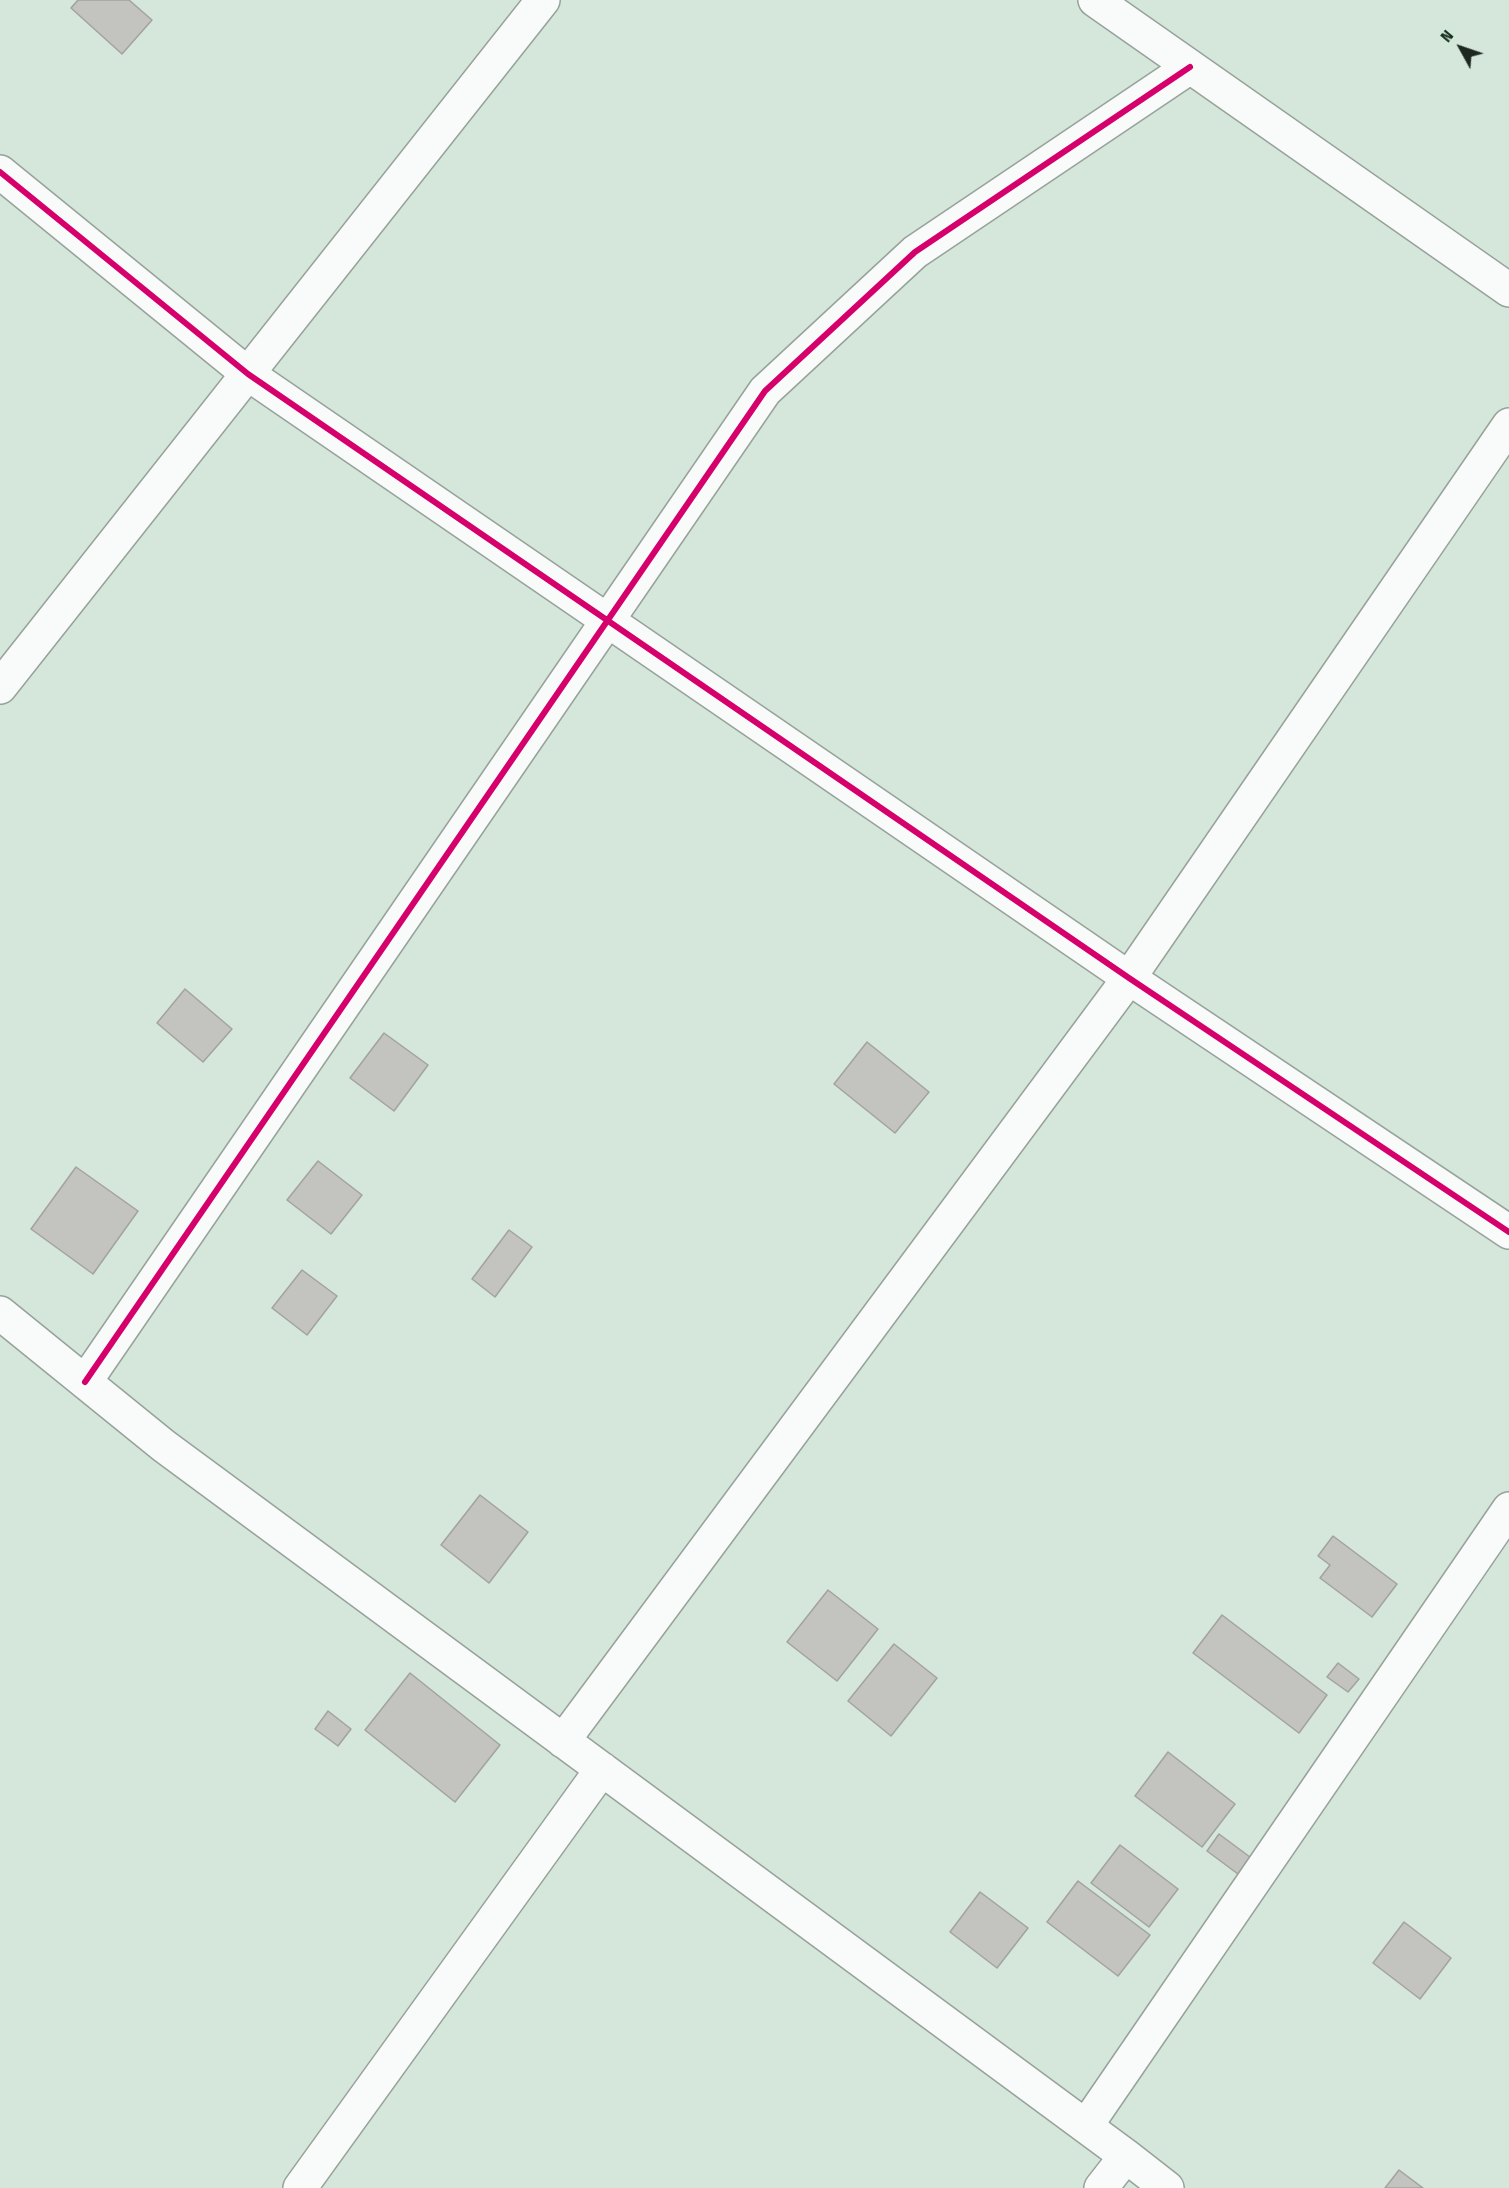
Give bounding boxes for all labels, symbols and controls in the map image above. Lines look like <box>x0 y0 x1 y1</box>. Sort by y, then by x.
north arrow <box>1431 18 1491 78</box>
text: N <box>1436 26 1457 46</box>

